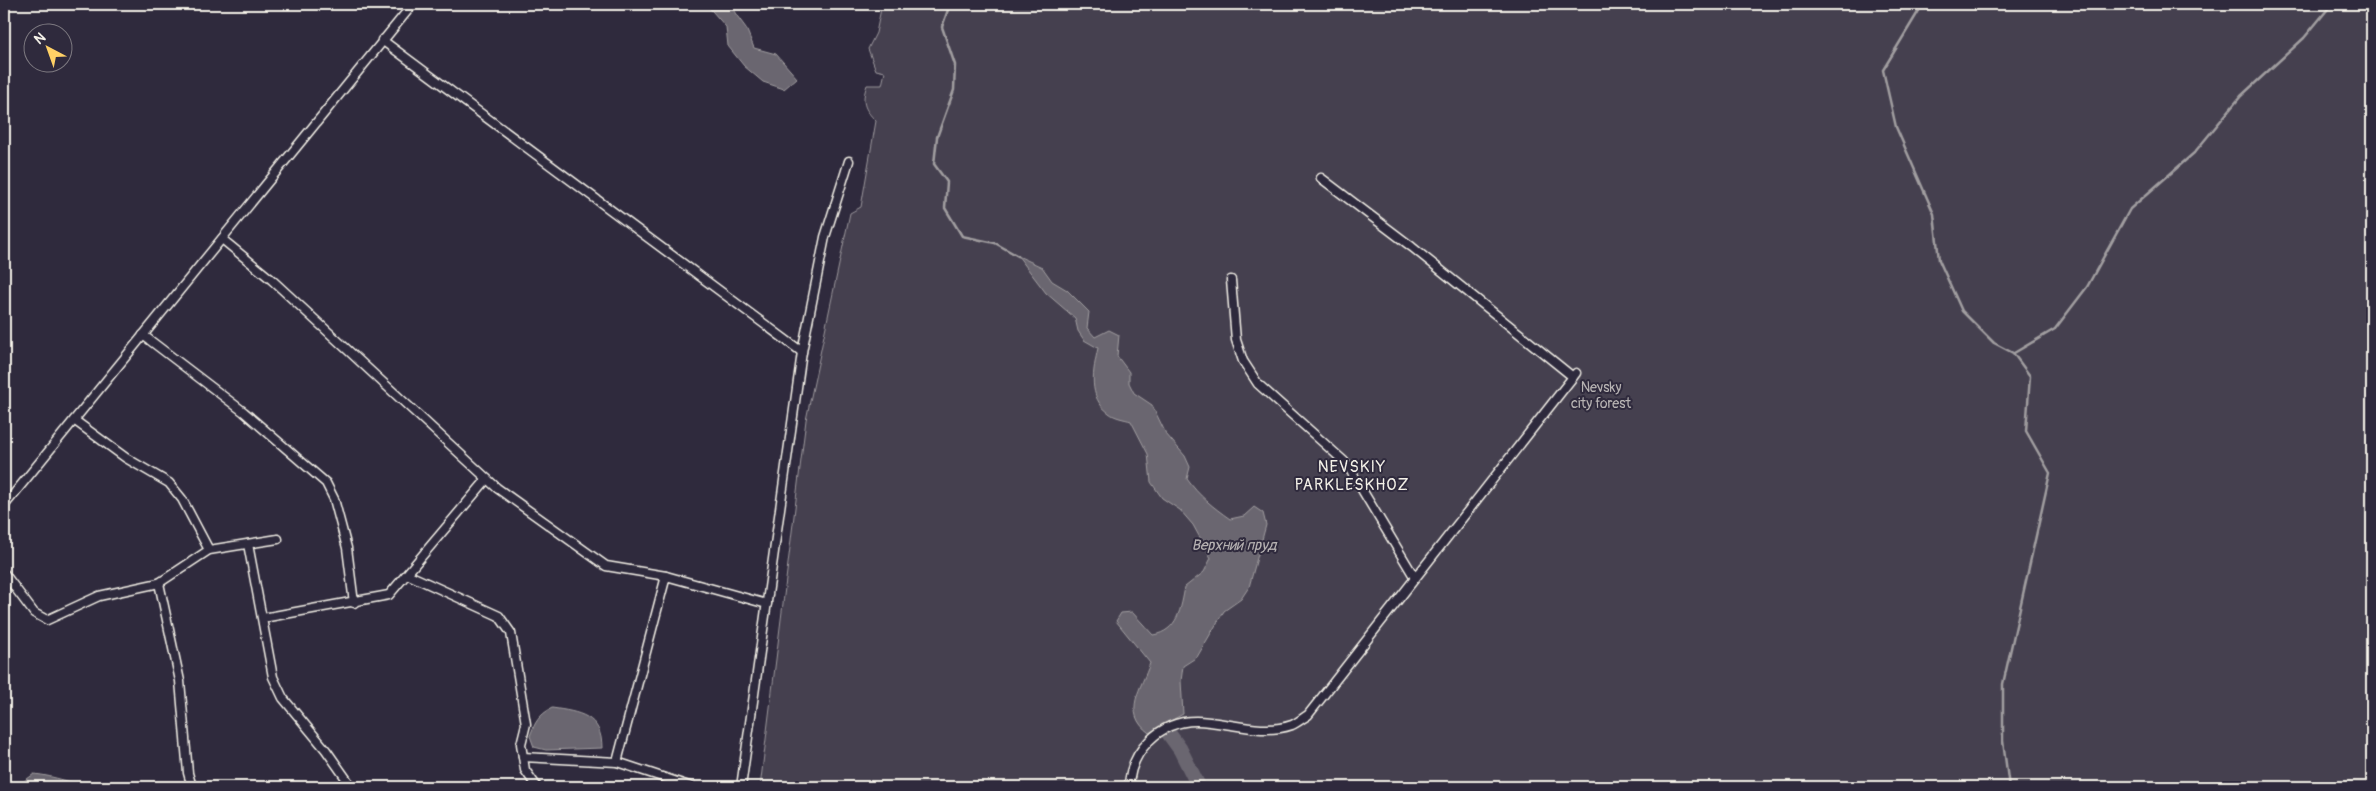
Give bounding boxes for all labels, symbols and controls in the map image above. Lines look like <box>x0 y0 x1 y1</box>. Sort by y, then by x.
north arrow <box>22 22 72 72</box>
text: N <box>31 29 49 48</box>
park label: Nevsky city forest <box>1571 379 1631 412</box>
district label: NEVSKIY PARKLESKHOZ <box>1295 457 1409 495</box>
water label: Верхний пруд <box>1191 536 1279 555</box>

